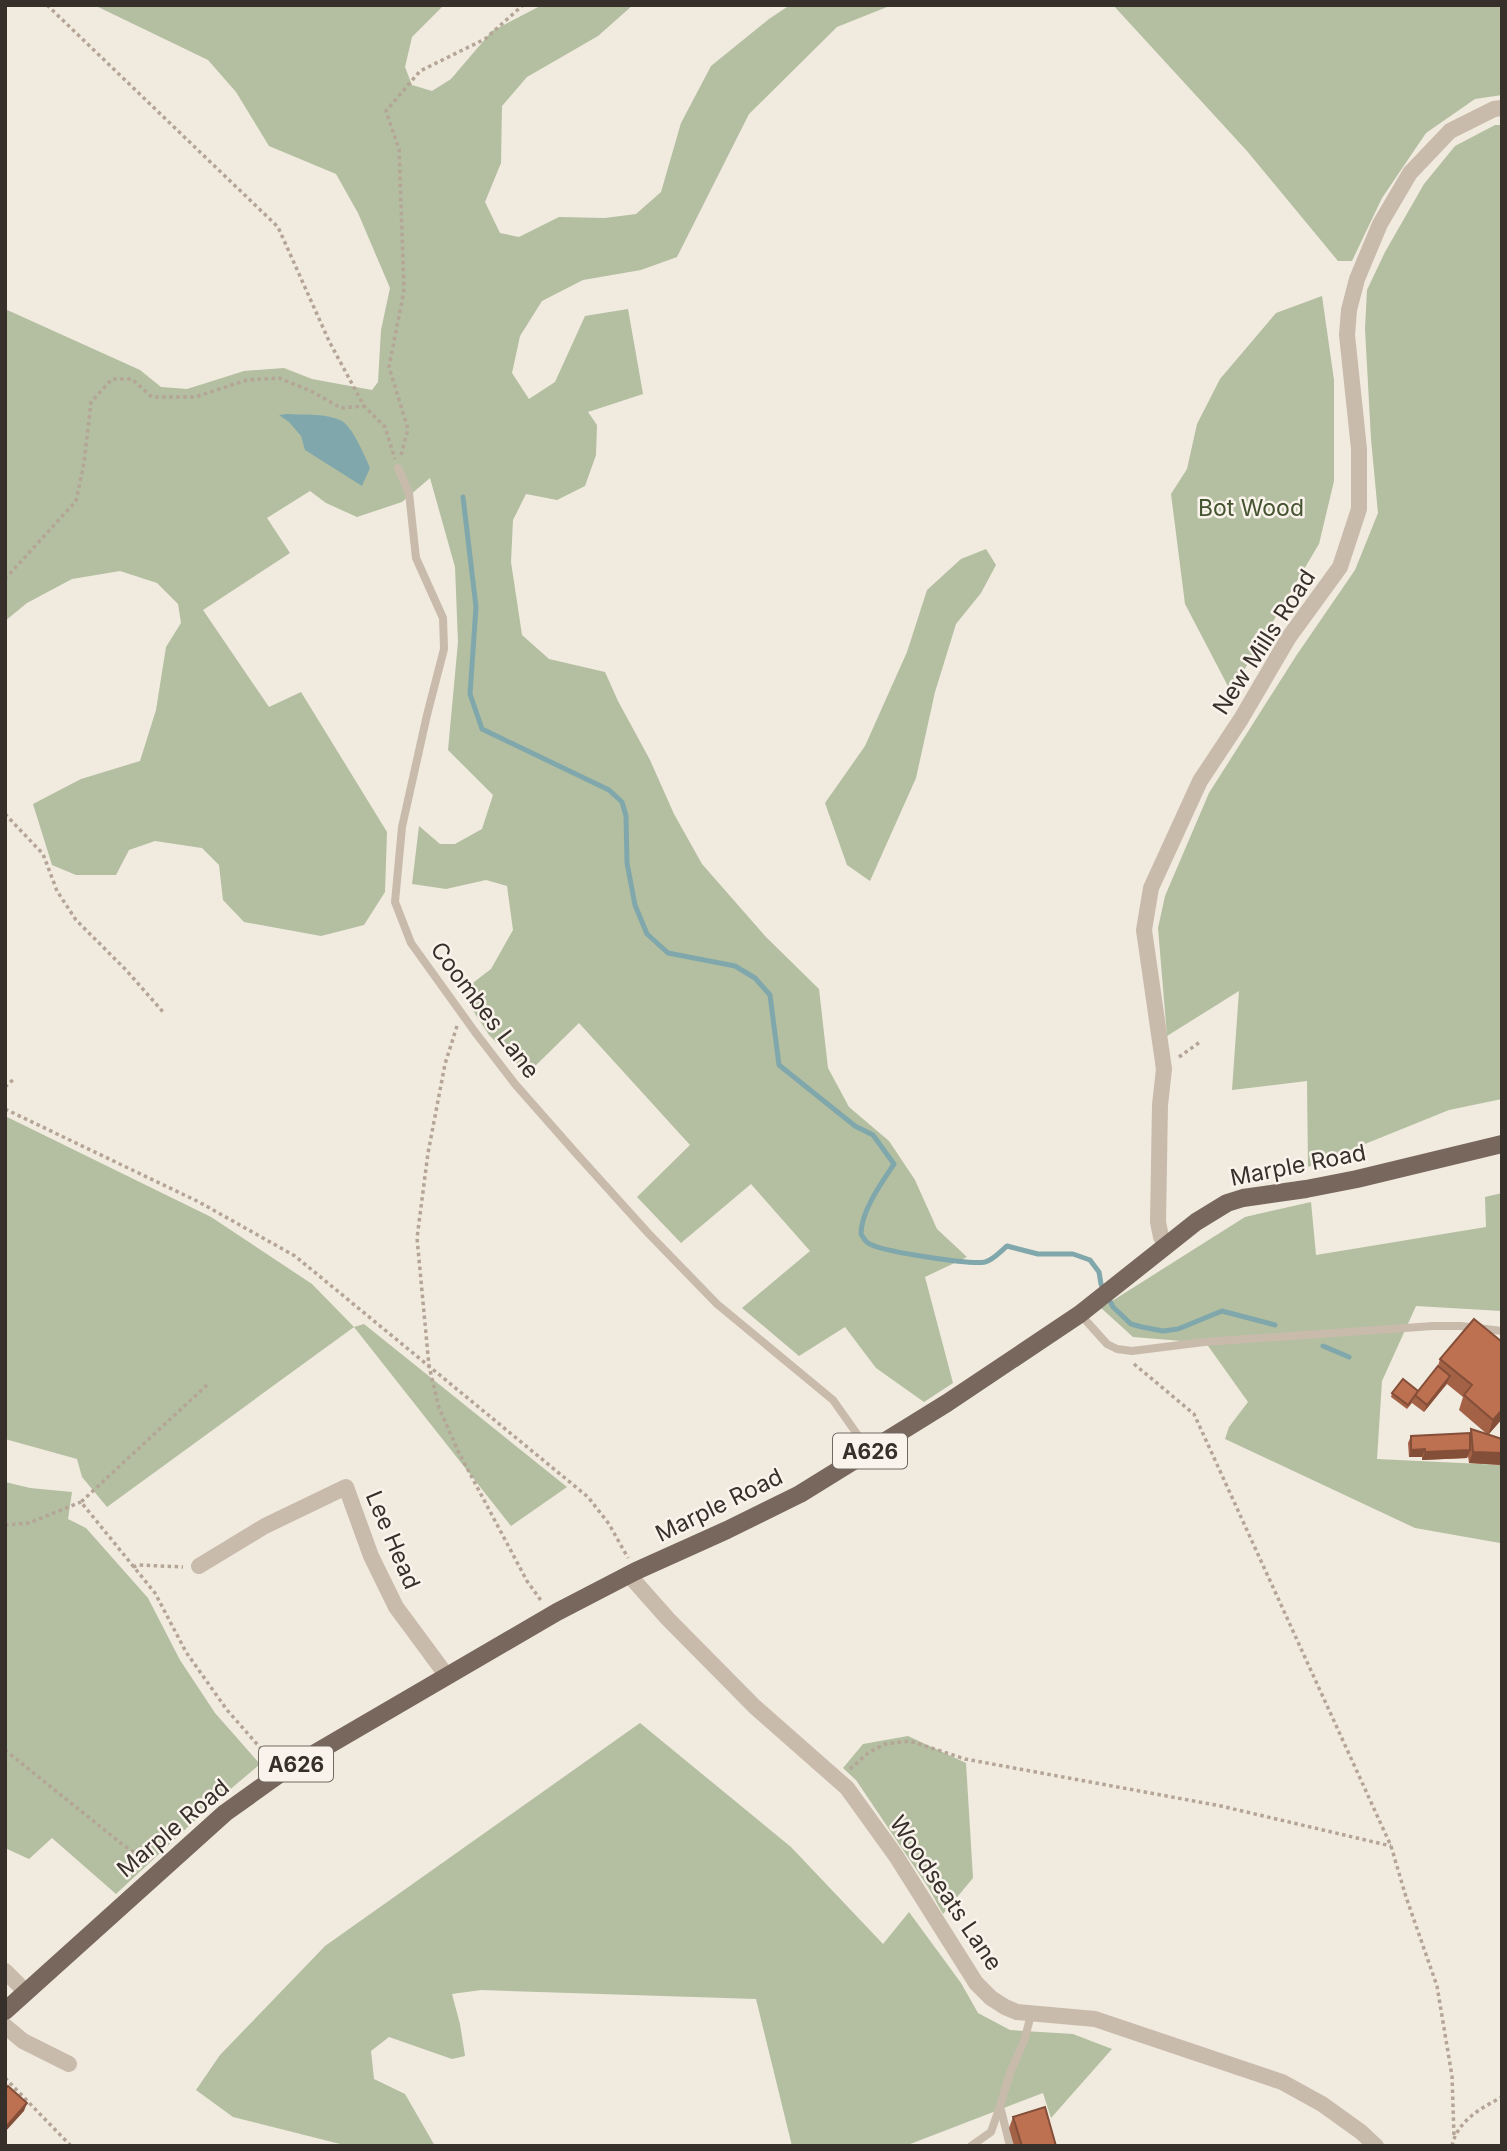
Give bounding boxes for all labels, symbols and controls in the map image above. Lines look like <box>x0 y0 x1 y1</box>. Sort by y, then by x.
park label: Bot Wood <box>1198 494 1304 522</box>
street label: New Mills Road <box>1207 564 1321 720</box>
street label: Coombes Lane <box>425 936 545 1084</box>
street label: Marple Road <box>1228 1138 1368 1192</box>
road number: A626 <box>833 1434 907 1468</box>
street label: Marple Road <box>651 1462 787 1548</box>
street label: Lee Head <box>360 1487 426 1593</box>
road number: A626 <box>259 1746 333 1782</box>
street label: Marple Road <box>111 1773 235 1883</box>
street label: Woodseats Lane <box>884 1810 1008 1976</box>

